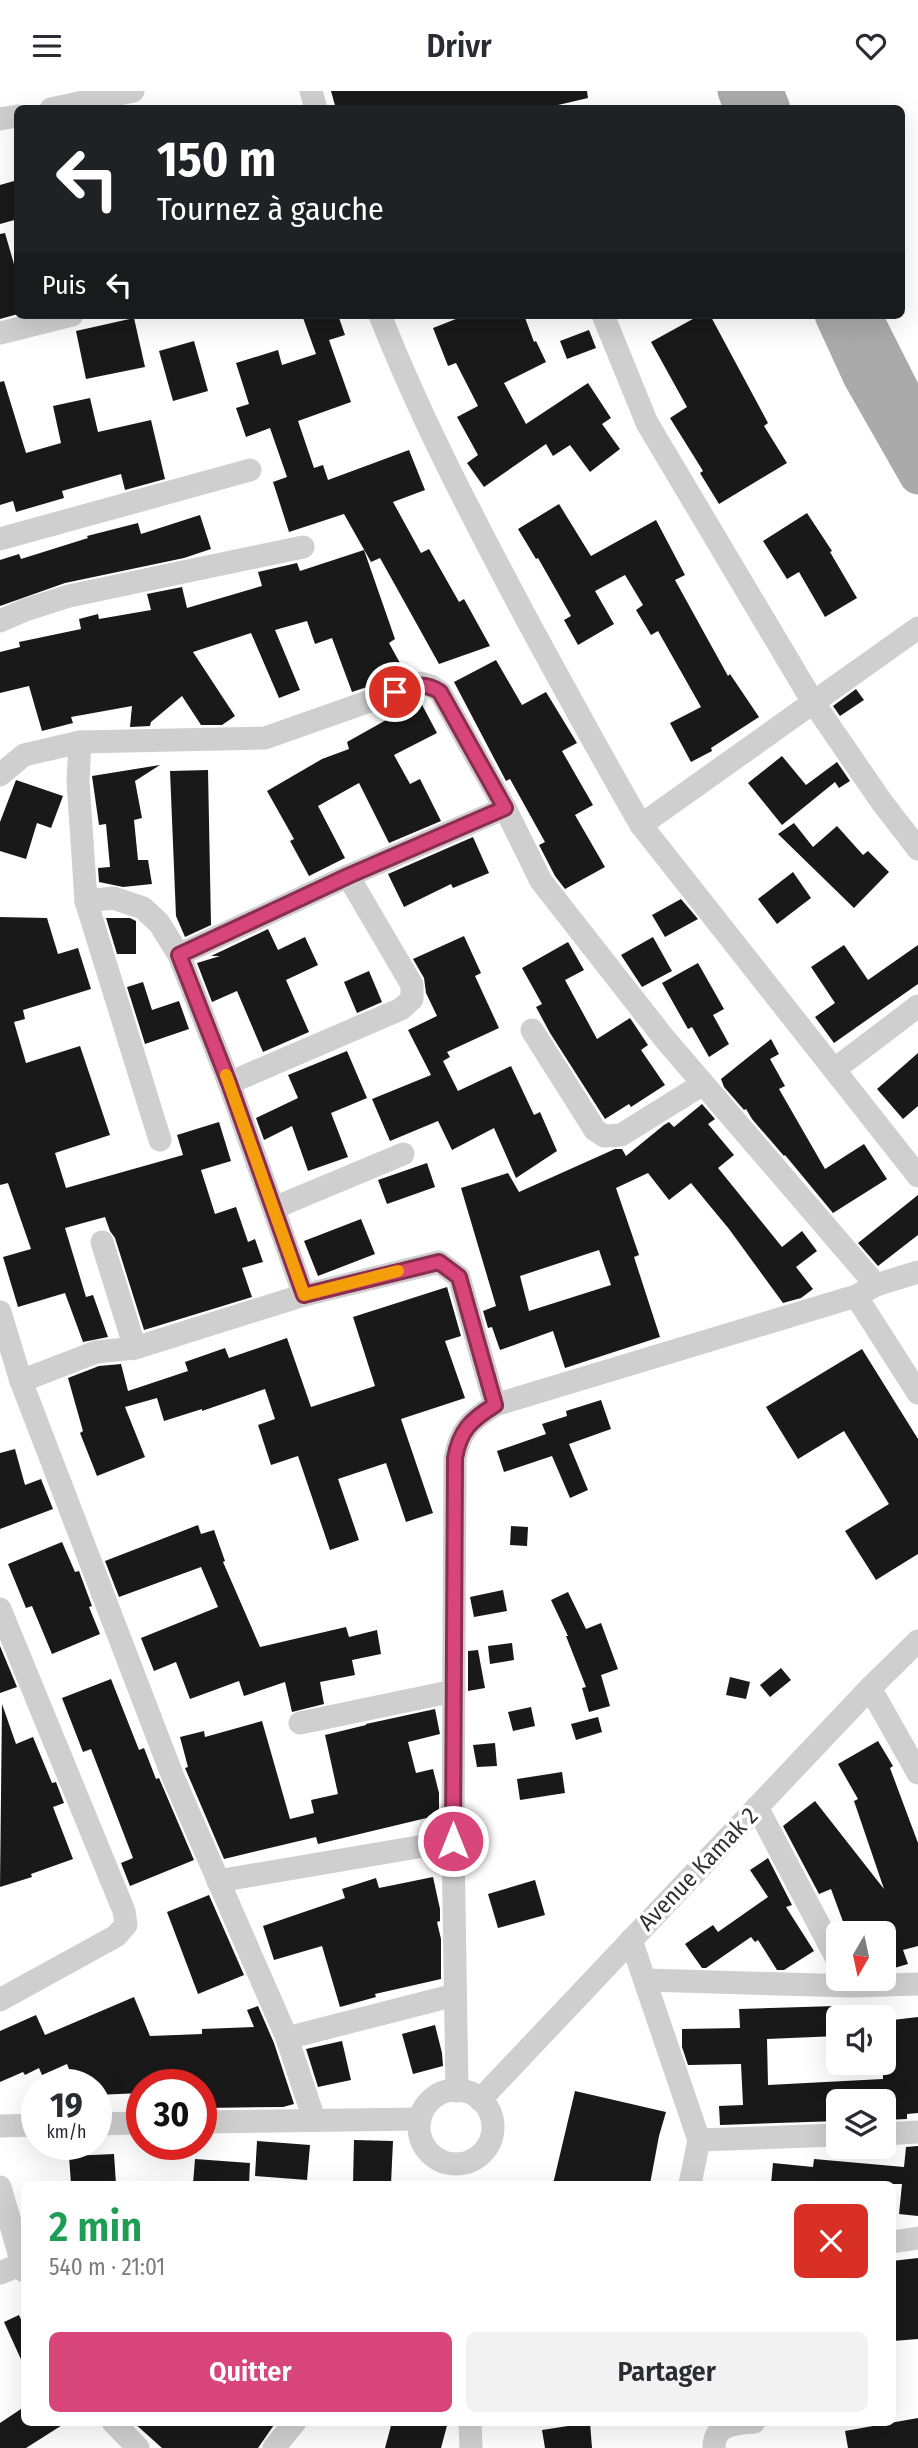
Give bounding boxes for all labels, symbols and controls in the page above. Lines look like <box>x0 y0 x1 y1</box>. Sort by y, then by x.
icon: menu <box>28 27 66 65</box>
text: Drivr <box>426 27 492 65</box>
icon: heart <box>852 27 890 65</box>
text: 150 m <box>157 130 276 189</box>
icon: left <box>42 133 133 224</box>
text: Tournez à gauche <box>157 190 384 228</box>
icon: left <box>100 266 138 304</box>
text: Puis <box>42 270 86 301</box>
pin <box>365 662 425 722</box>
icon: arrive <box>376 673 414 711</box>
street label: Avenue Kamak 2 <box>632 1802 764 1936</box>
position arrow <box>416 1804 490 1878</box>
north arrow <box>826 1921 896 1991</box>
map controls <box>826 1921 896 2159</box>
button: sound <box>826 2005 896 2075</box>
speed limit sign: 30 <box>126 2069 217 2160</box>
text: 19 <box>50 2084 83 2126</box>
button: layers <box>826 2089 896 2159</box>
text: km/h <box>46 2121 87 2143</box>
text: 2 min <box>49 2202 142 2252</box>
button: close <box>794 2204 868 2278</box>
text: 540 m · 21:01 <box>49 2253 165 2281</box>
button: Quitter <box>49 2332 452 2412</box>
button: Partager <box>466 2332 868 2412</box>

